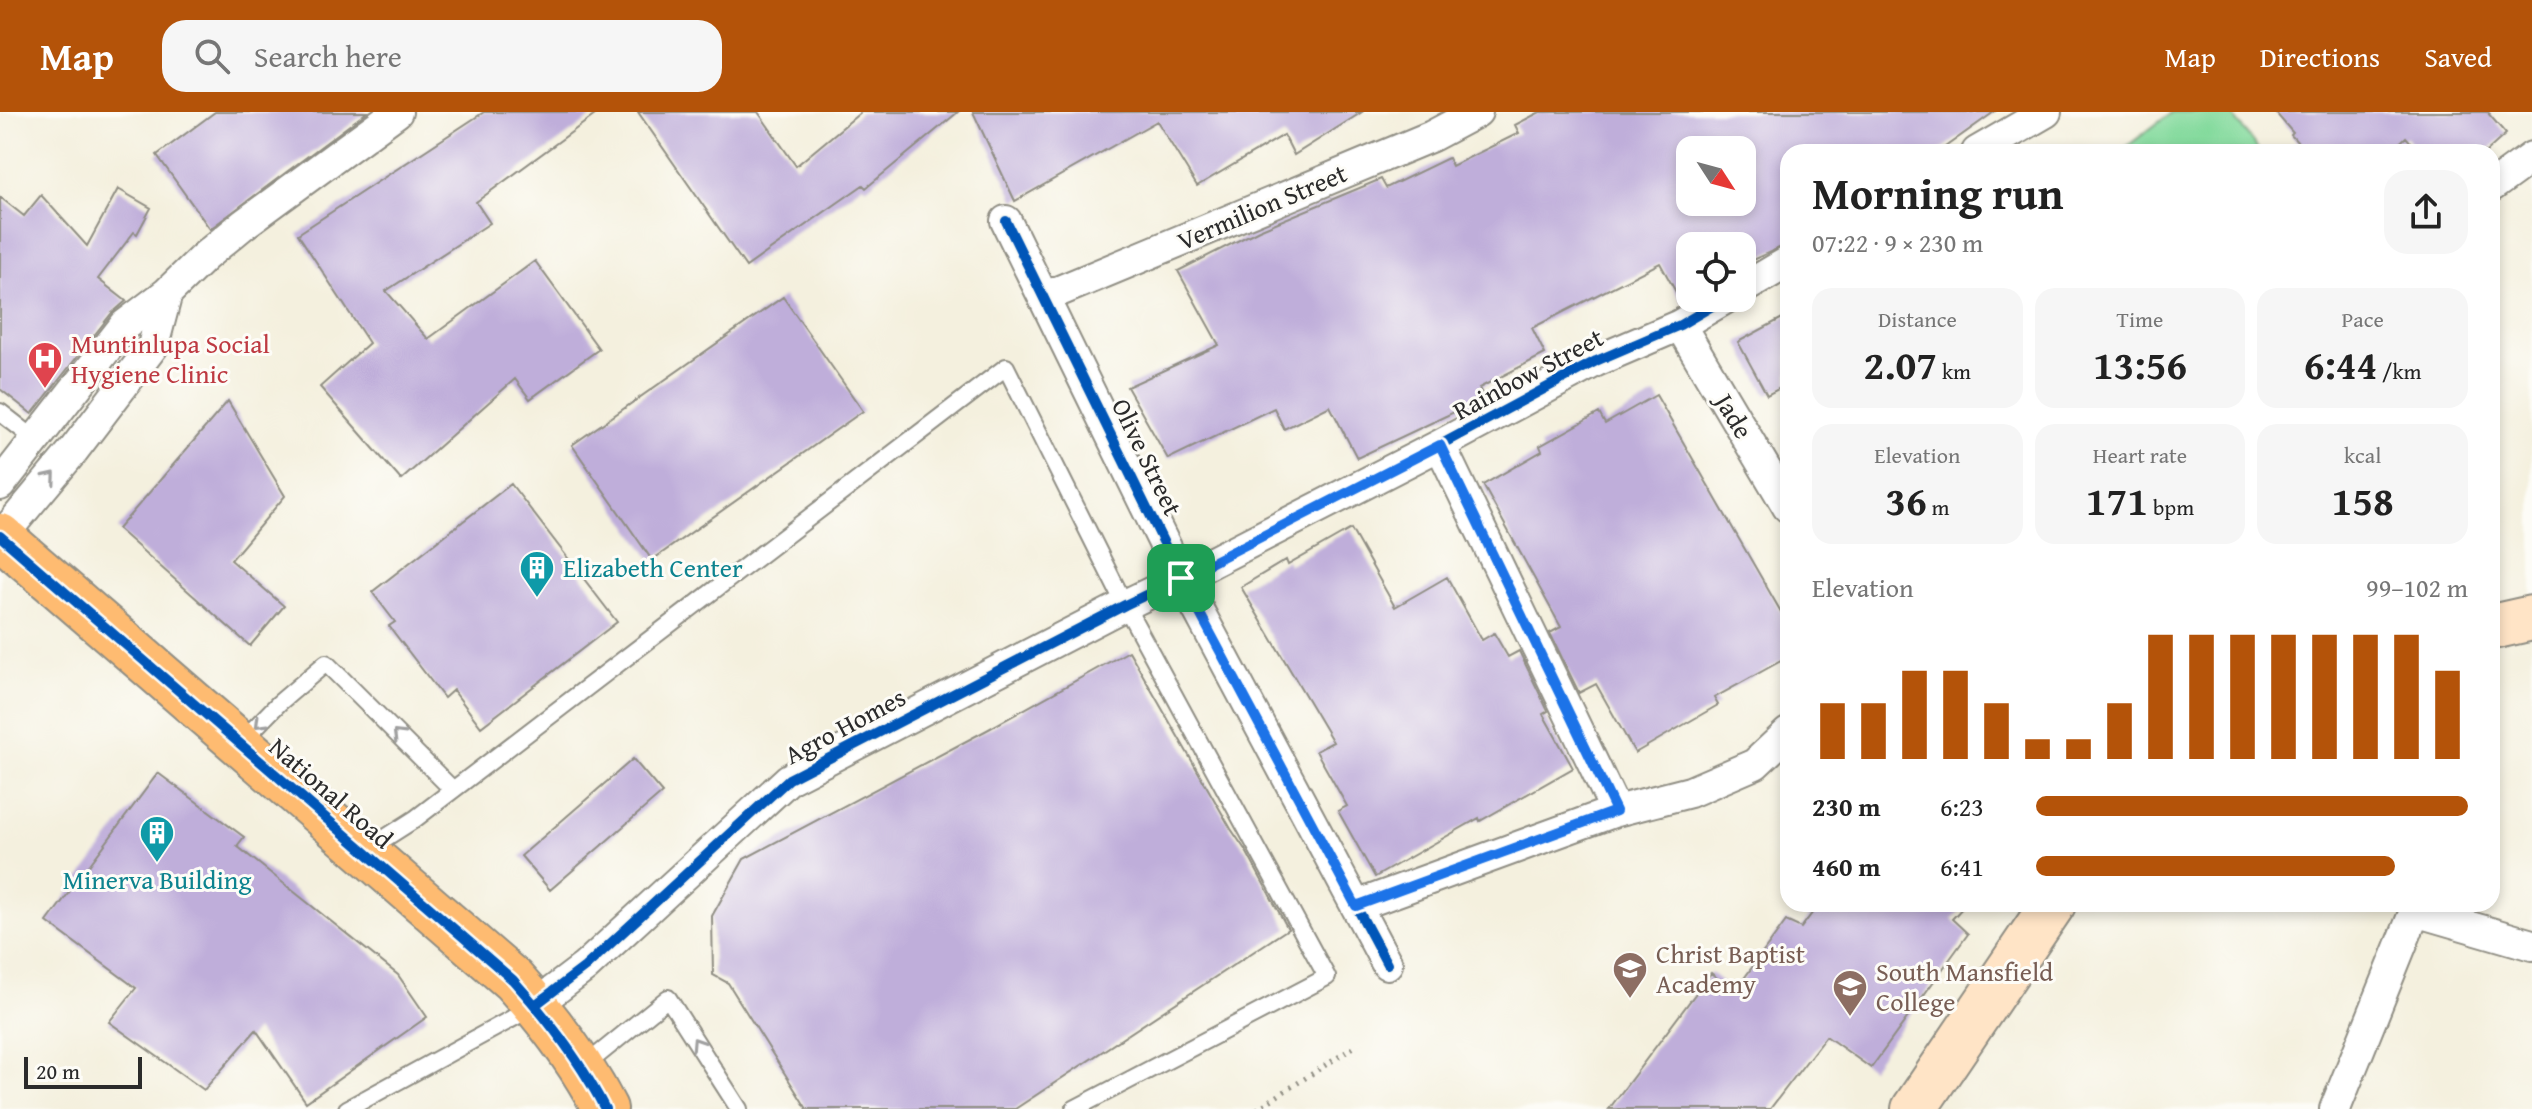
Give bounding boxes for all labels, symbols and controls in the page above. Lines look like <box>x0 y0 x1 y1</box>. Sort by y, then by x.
search box <box>162 20 722 92</box>
text: Map <box>40 28 114 84</box>
icon: search <box>190 34 234 78</box>
text: Search here <box>254 34 402 78</box>
text: Map <box>2164 36 2216 77</box>
text: Directions <box>2260 36 2380 77</box>
text: Saved <box>2424 36 2492 77</box>
north arrow <box>1676 136 1756 216</box>
map controls <box>1676 136 1756 312</box>
street label: Vermilion Street <box>1171 153 1353 260</box>
text: Morning run <box>1812 161 2063 225</box>
button: share <box>2384 170 2468 254</box>
text: 07:22 · 9 × 230 m <box>1812 223 1983 262</box>
button: locate <box>1676 232 1756 312</box>
text: Distance <box>1878 303 1957 335</box>
text: Time <box>2117 303 2163 335</box>
text: Pace <box>2342 303 2384 335</box>
street label: Rainbow Street <box>1446 318 1610 430</box>
place label: Muntinlupa Social Hygiene Clinic <box>71 324 270 393</box>
text: 2.07 <box>1864 335 1937 394</box>
text: 13:56 <box>2093 335 2187 394</box>
text: 6:44 <box>2304 335 2377 394</box>
hospital icon: Muntinlupa Social Hygiene Clinic <box>26 340 64 390</box>
text: km <box>1937 355 1971 387</box>
text: /km <box>2377 355 2422 387</box>
street label: Jade <box>1704 383 1763 446</box>
street label: Olive Street <box>1102 391 1193 522</box>
text: Elevation <box>1874 439 1960 471</box>
text: Heart rate <box>2093 439 2187 471</box>
text: kcal <box>2344 439 2381 471</box>
one-way arrow <box>41 471 56 486</box>
text: 36 <box>1885 471 1927 530</box>
text: 171 <box>2086 471 2148 530</box>
text: 158 <box>2332 471 2394 530</box>
text: m <box>1927 491 1949 523</box>
text: bpm <box>2148 491 2194 523</box>
pin <box>1147 544 1215 612</box>
place label: Elizabeth Center <box>563 548 743 587</box>
building icon: Elizabeth Center <box>518 549 556 599</box>
icon: arrive <box>1159 556 1203 600</box>
text: Elevation <box>1812 568 1914 607</box>
text: 99–102 m <box>2366 568 2468 607</box>
street label: Agro Homes <box>777 677 912 774</box>
one-way arrow <box>254 714 269 728</box>
street label: National Road <box>261 728 402 858</box>
one-way arrow <box>392 730 407 744</box>
text: 230 m <box>1812 787 1880 826</box>
text: 6:23 <box>1940 787 1984 826</box>
building icon: Minerva Building <box>138 814 176 864</box>
text: 460 m <box>1812 847 1880 886</box>
text: 6:41 <box>1940 847 1984 886</box>
place label: Minerva Building <box>63 860 251 899</box>
place label: Christ Baptist Academy <box>1656 934 1805 1003</box>
school or university icon: Christ Baptist Academy <box>1611 950 1649 1000</box>
place label: South Mansfield College <box>1876 952 2053 1021</box>
school or university icon: South Mansfield College <box>1831 968 1869 1018</box>
one-way arrow <box>691 1038 706 1052</box>
scale bar <box>24 1053 142 1089</box>
text: 20 m <box>36 1055 80 1087</box>

